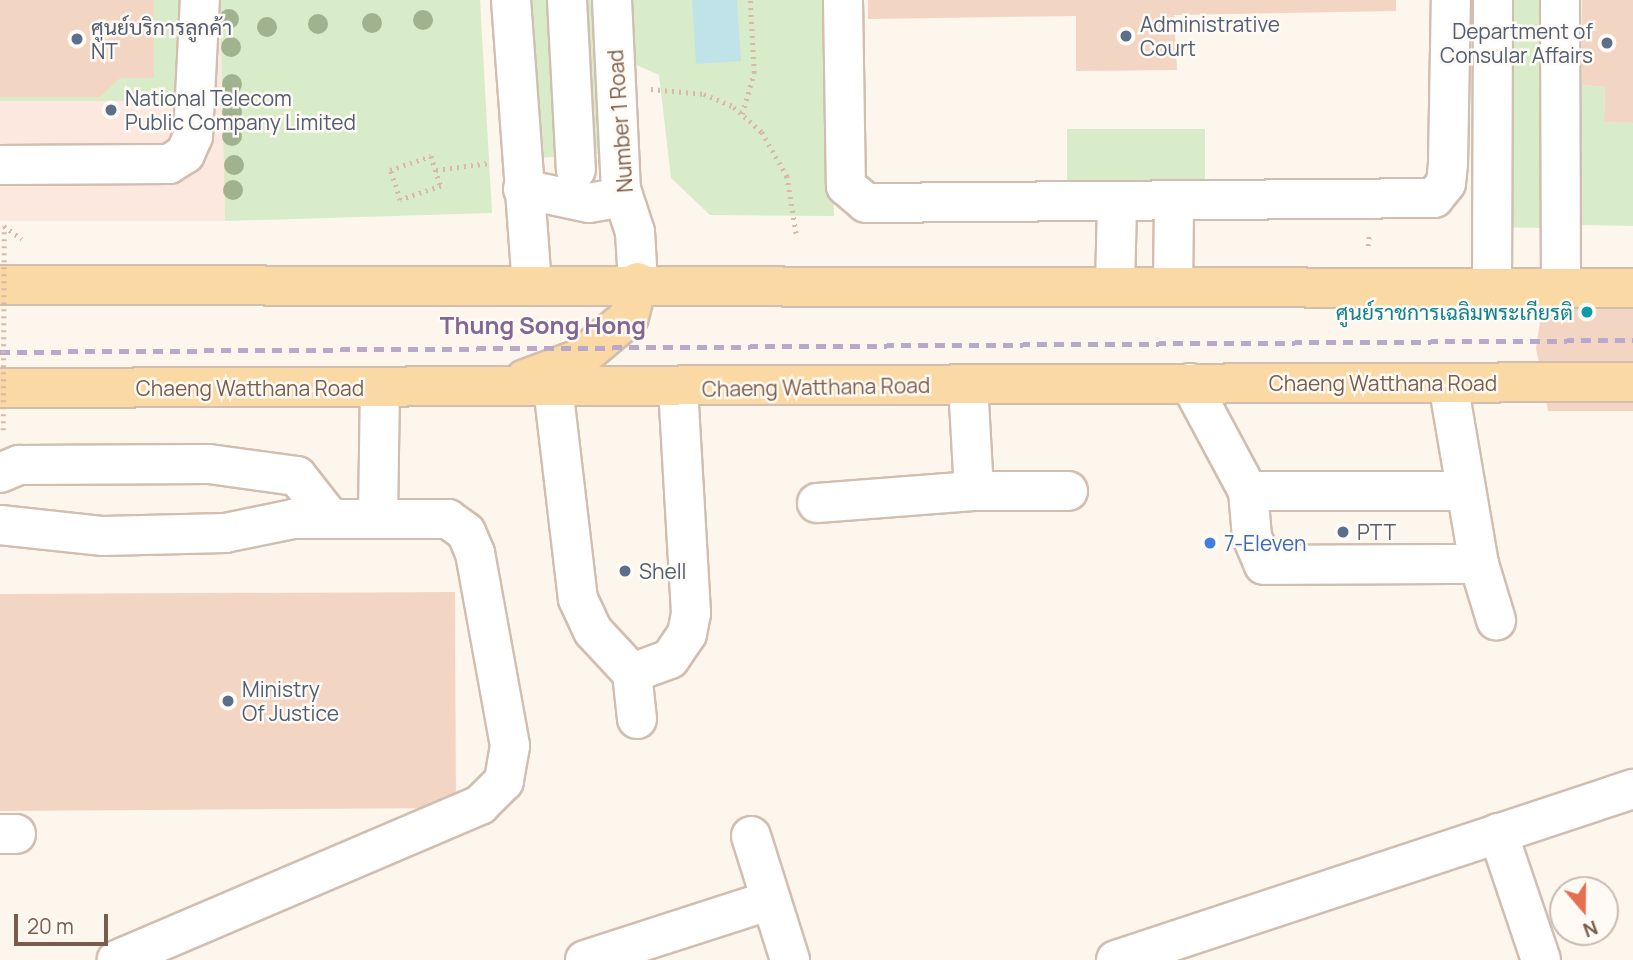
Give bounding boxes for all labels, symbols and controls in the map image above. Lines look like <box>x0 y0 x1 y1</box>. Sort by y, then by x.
place label: Administrative Court <box>1140 11 1280 61</box>
place label: ศูนย์บริการลูกค้า NT <box>91 14 232 64</box>
place label: Department of Consular Affairs <box>1440 18 1593 68</box>
marker: Administrative Court <box>1118 28 1134 44</box>
marker: ศูนย์บริการลูกค้า NT <box>69 31 85 47</box>
marker: Department of Consular Affairs <box>1599 35 1615 51</box>
street label: Number 1 Road <box>602 49 638 193</box>
place label: National Telecom Public Company Limited <box>125 85 356 135</box>
marker: National Telecom Public Company Limited <box>103 102 119 118</box>
place label: ศูนย์ราชการเฉลิมพระเกียรติ <box>1336 299 1573 325</box>
marker: ศูนย์ราชการเฉลิมพระเกียรติ <box>1579 304 1595 320</box>
district label: Thung Song Hong <box>440 311 646 339</box>
street label: Chaeng Watthana Road <box>1269 370 1497 396</box>
street label: Chaeng Watthana Road <box>702 372 930 402</box>
street label: Chaeng Watthana Road <box>136 375 364 401</box>
place label: PTT <box>1357 519 1396 545</box>
marker: PTT <box>1335 524 1351 540</box>
place label: 7-Eleven <box>1224 530 1306 556</box>
marker: 7-Eleven <box>1202 535 1218 551</box>
place label: Shell <box>639 558 687 584</box>
marker: Shell <box>617 563 633 579</box>
place label: Ministry Of Justice <box>242 676 339 726</box>
marker: Ministry Of Justice <box>220 693 236 709</box>
north arrow <box>1549 876 1619 946</box>
scale bar <box>18 900 112 944</box>
text: 20 m <box>27 912 74 940</box>
text: N <box>1580 914 1601 943</box>

